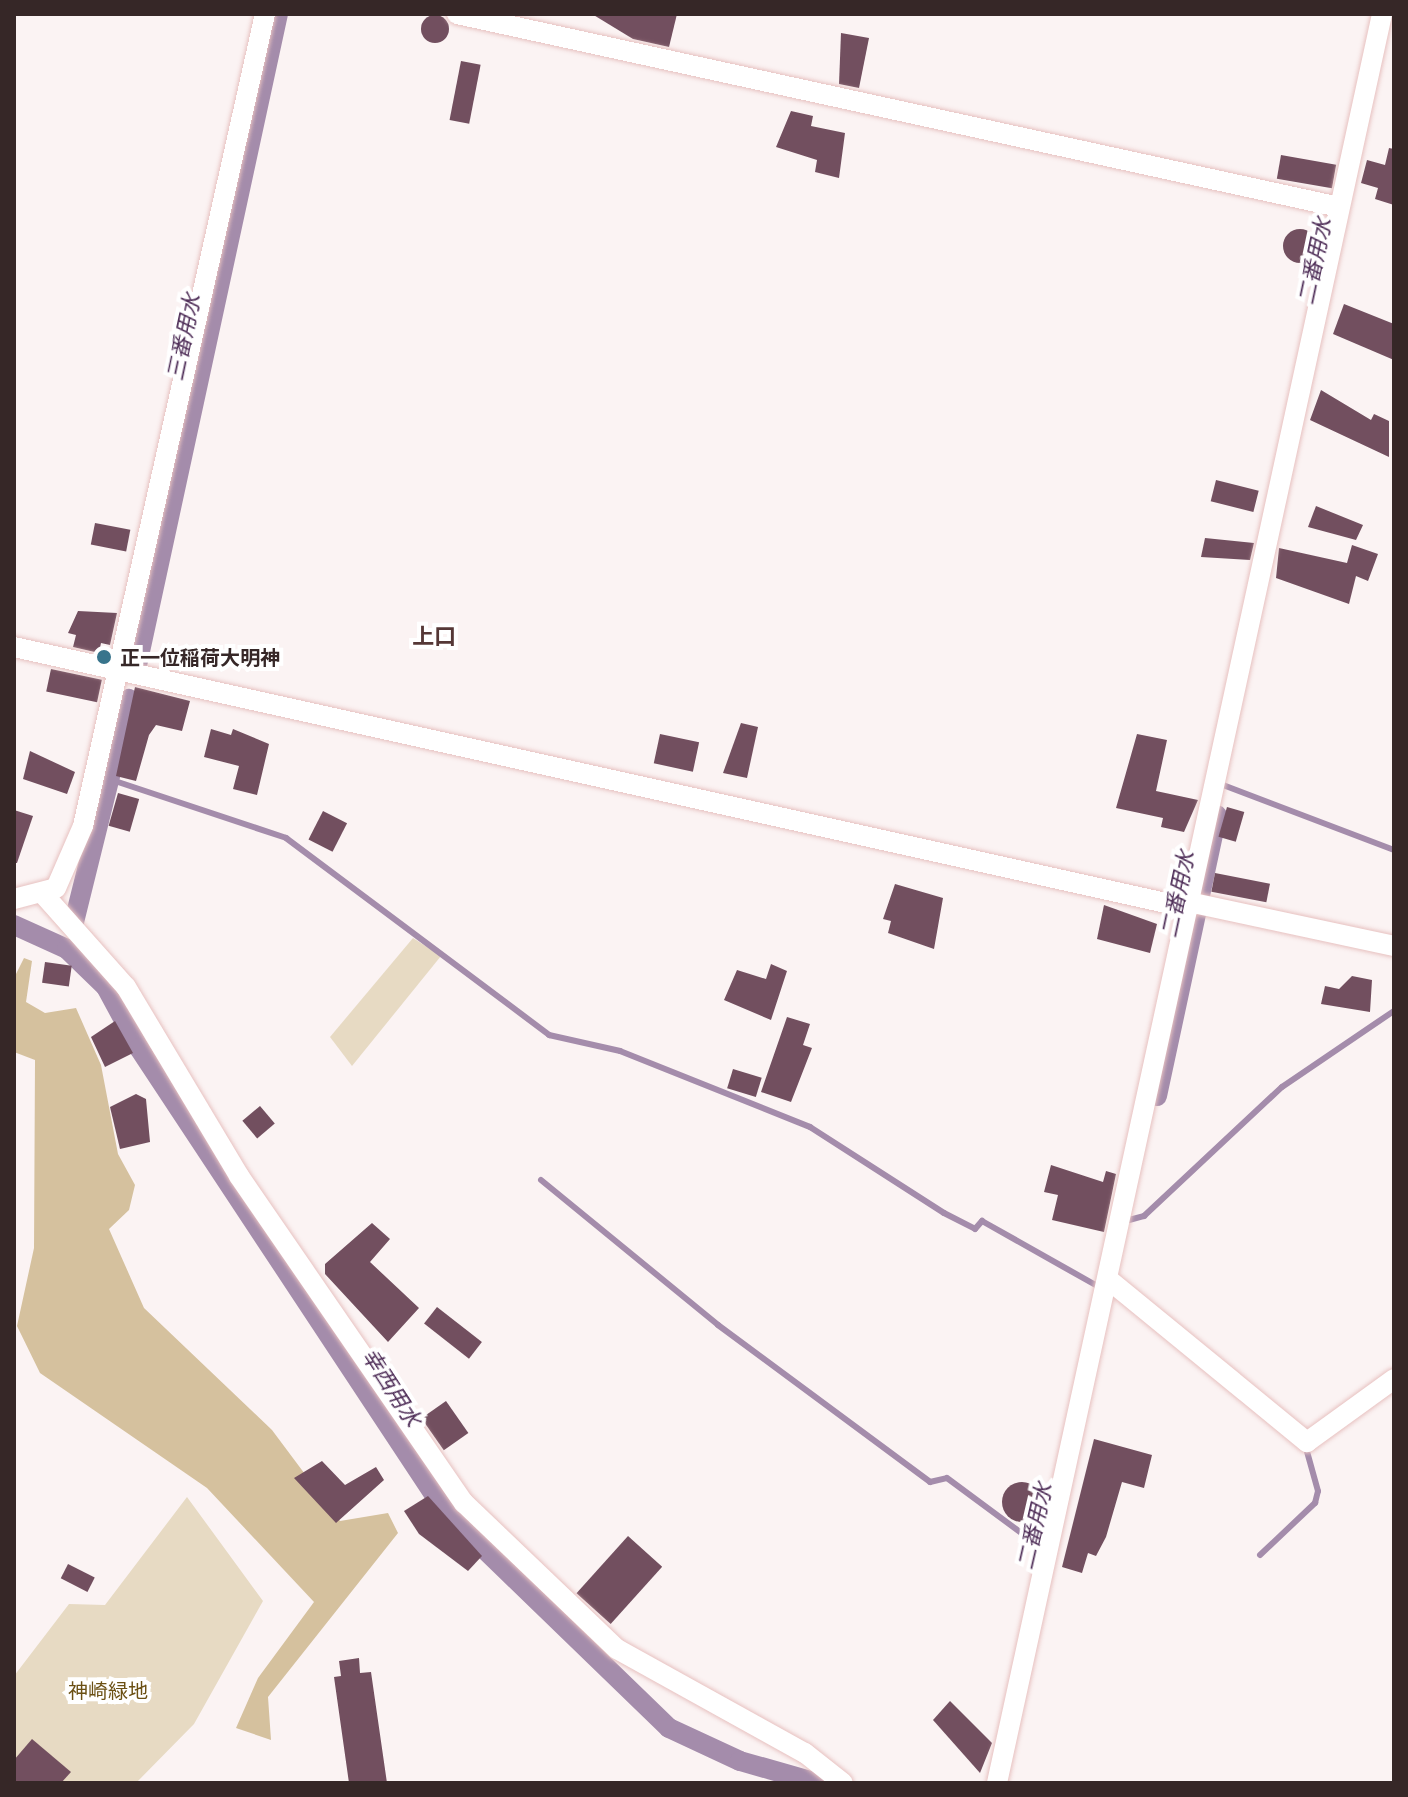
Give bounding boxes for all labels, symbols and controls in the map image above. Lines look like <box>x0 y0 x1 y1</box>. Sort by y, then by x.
water label: 二番用水 <box>1292 215 1336 307</box>
water label: 三番用水 <box>161 291 205 383</box>
district label: 上口 <box>412 623 456 649</box>
place label: 正一位稲荷大明神 <box>120 645 280 669</box>
marker: 正一位稲荷大明神 <box>95 648 113 666</box>
water label: 二番用水 <box>1155 848 1199 940</box>
water label: 幸西用水 <box>357 1343 427 1431</box>
water label: 二番用水 <box>1011 1480 1057 1572</box>
park label: 神崎緑地 <box>68 1678 148 1702</box>

